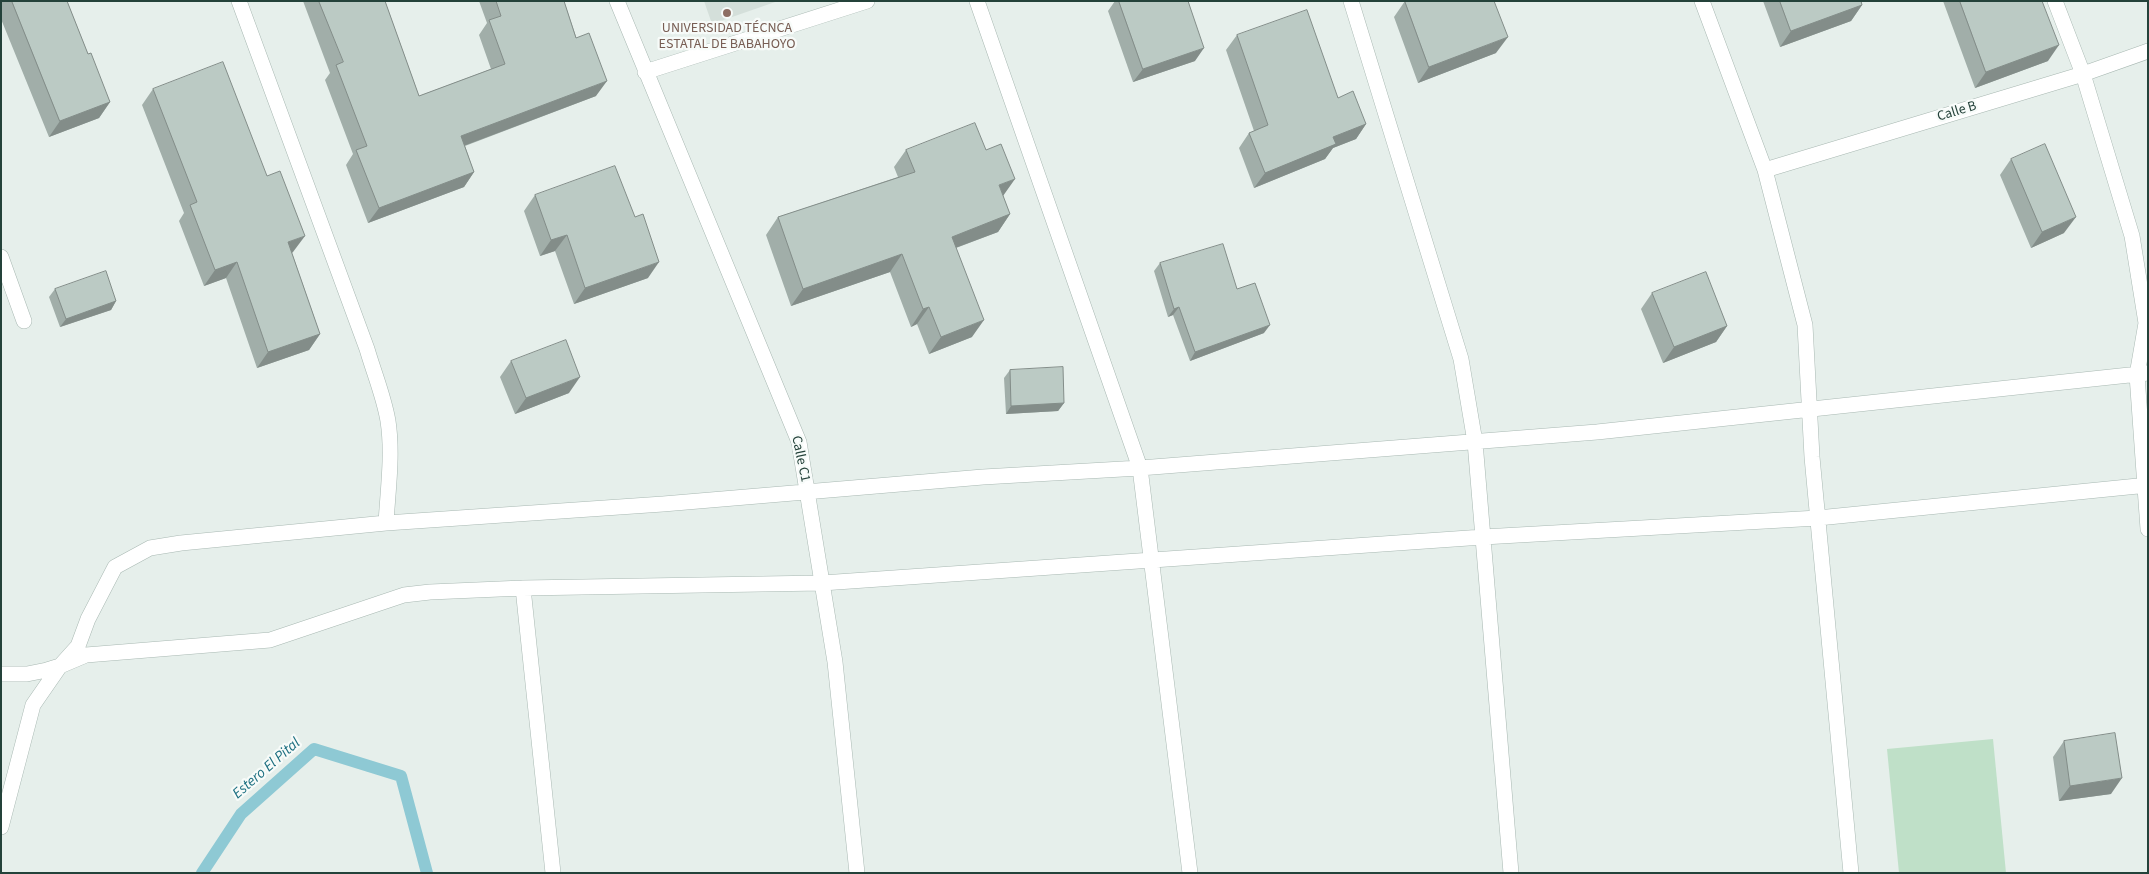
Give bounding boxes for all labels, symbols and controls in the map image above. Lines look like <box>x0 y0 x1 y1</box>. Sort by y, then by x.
marker: UNIVERSIDAD TÉCNCA ESTATAL DE BABAHOYO <box>721 7 733 19</box>
place label: UNIVERSIDAD TÉCNCA ESTATAL DE BABAHOYO <box>659 21 795 54</box>
street label: Calle B <box>1935 98 1979 126</box>
street label: Calle C1 <box>787 434 813 484</box>
water label: Estero El Pital <box>230 735 304 803</box>

